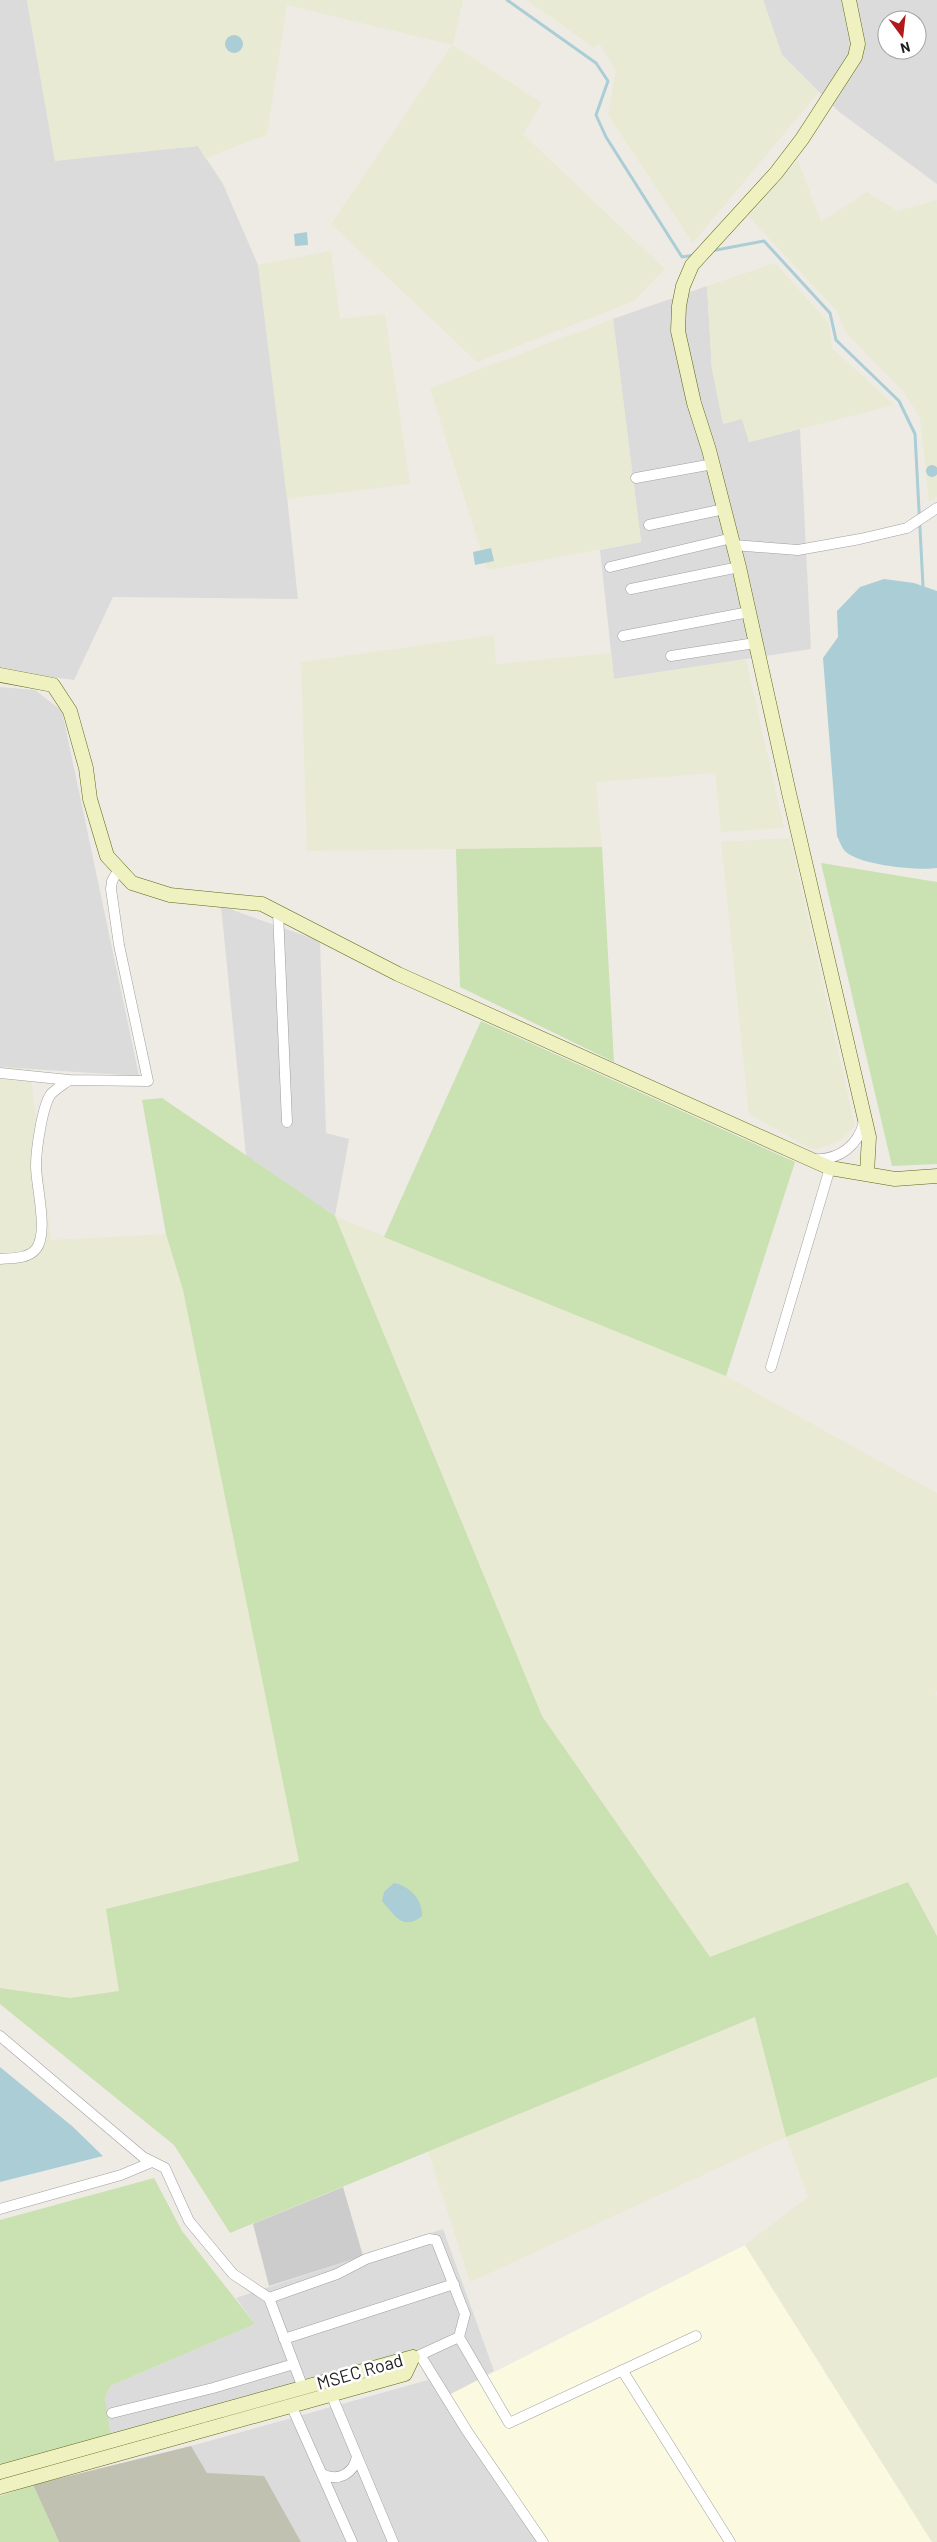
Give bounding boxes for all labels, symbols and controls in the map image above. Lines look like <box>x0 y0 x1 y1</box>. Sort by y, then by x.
north arrow <box>877 10 927 60</box>
text: N <box>899 39 912 57</box>
street label: MSEC Road <box>314 2348 405 2394</box>

